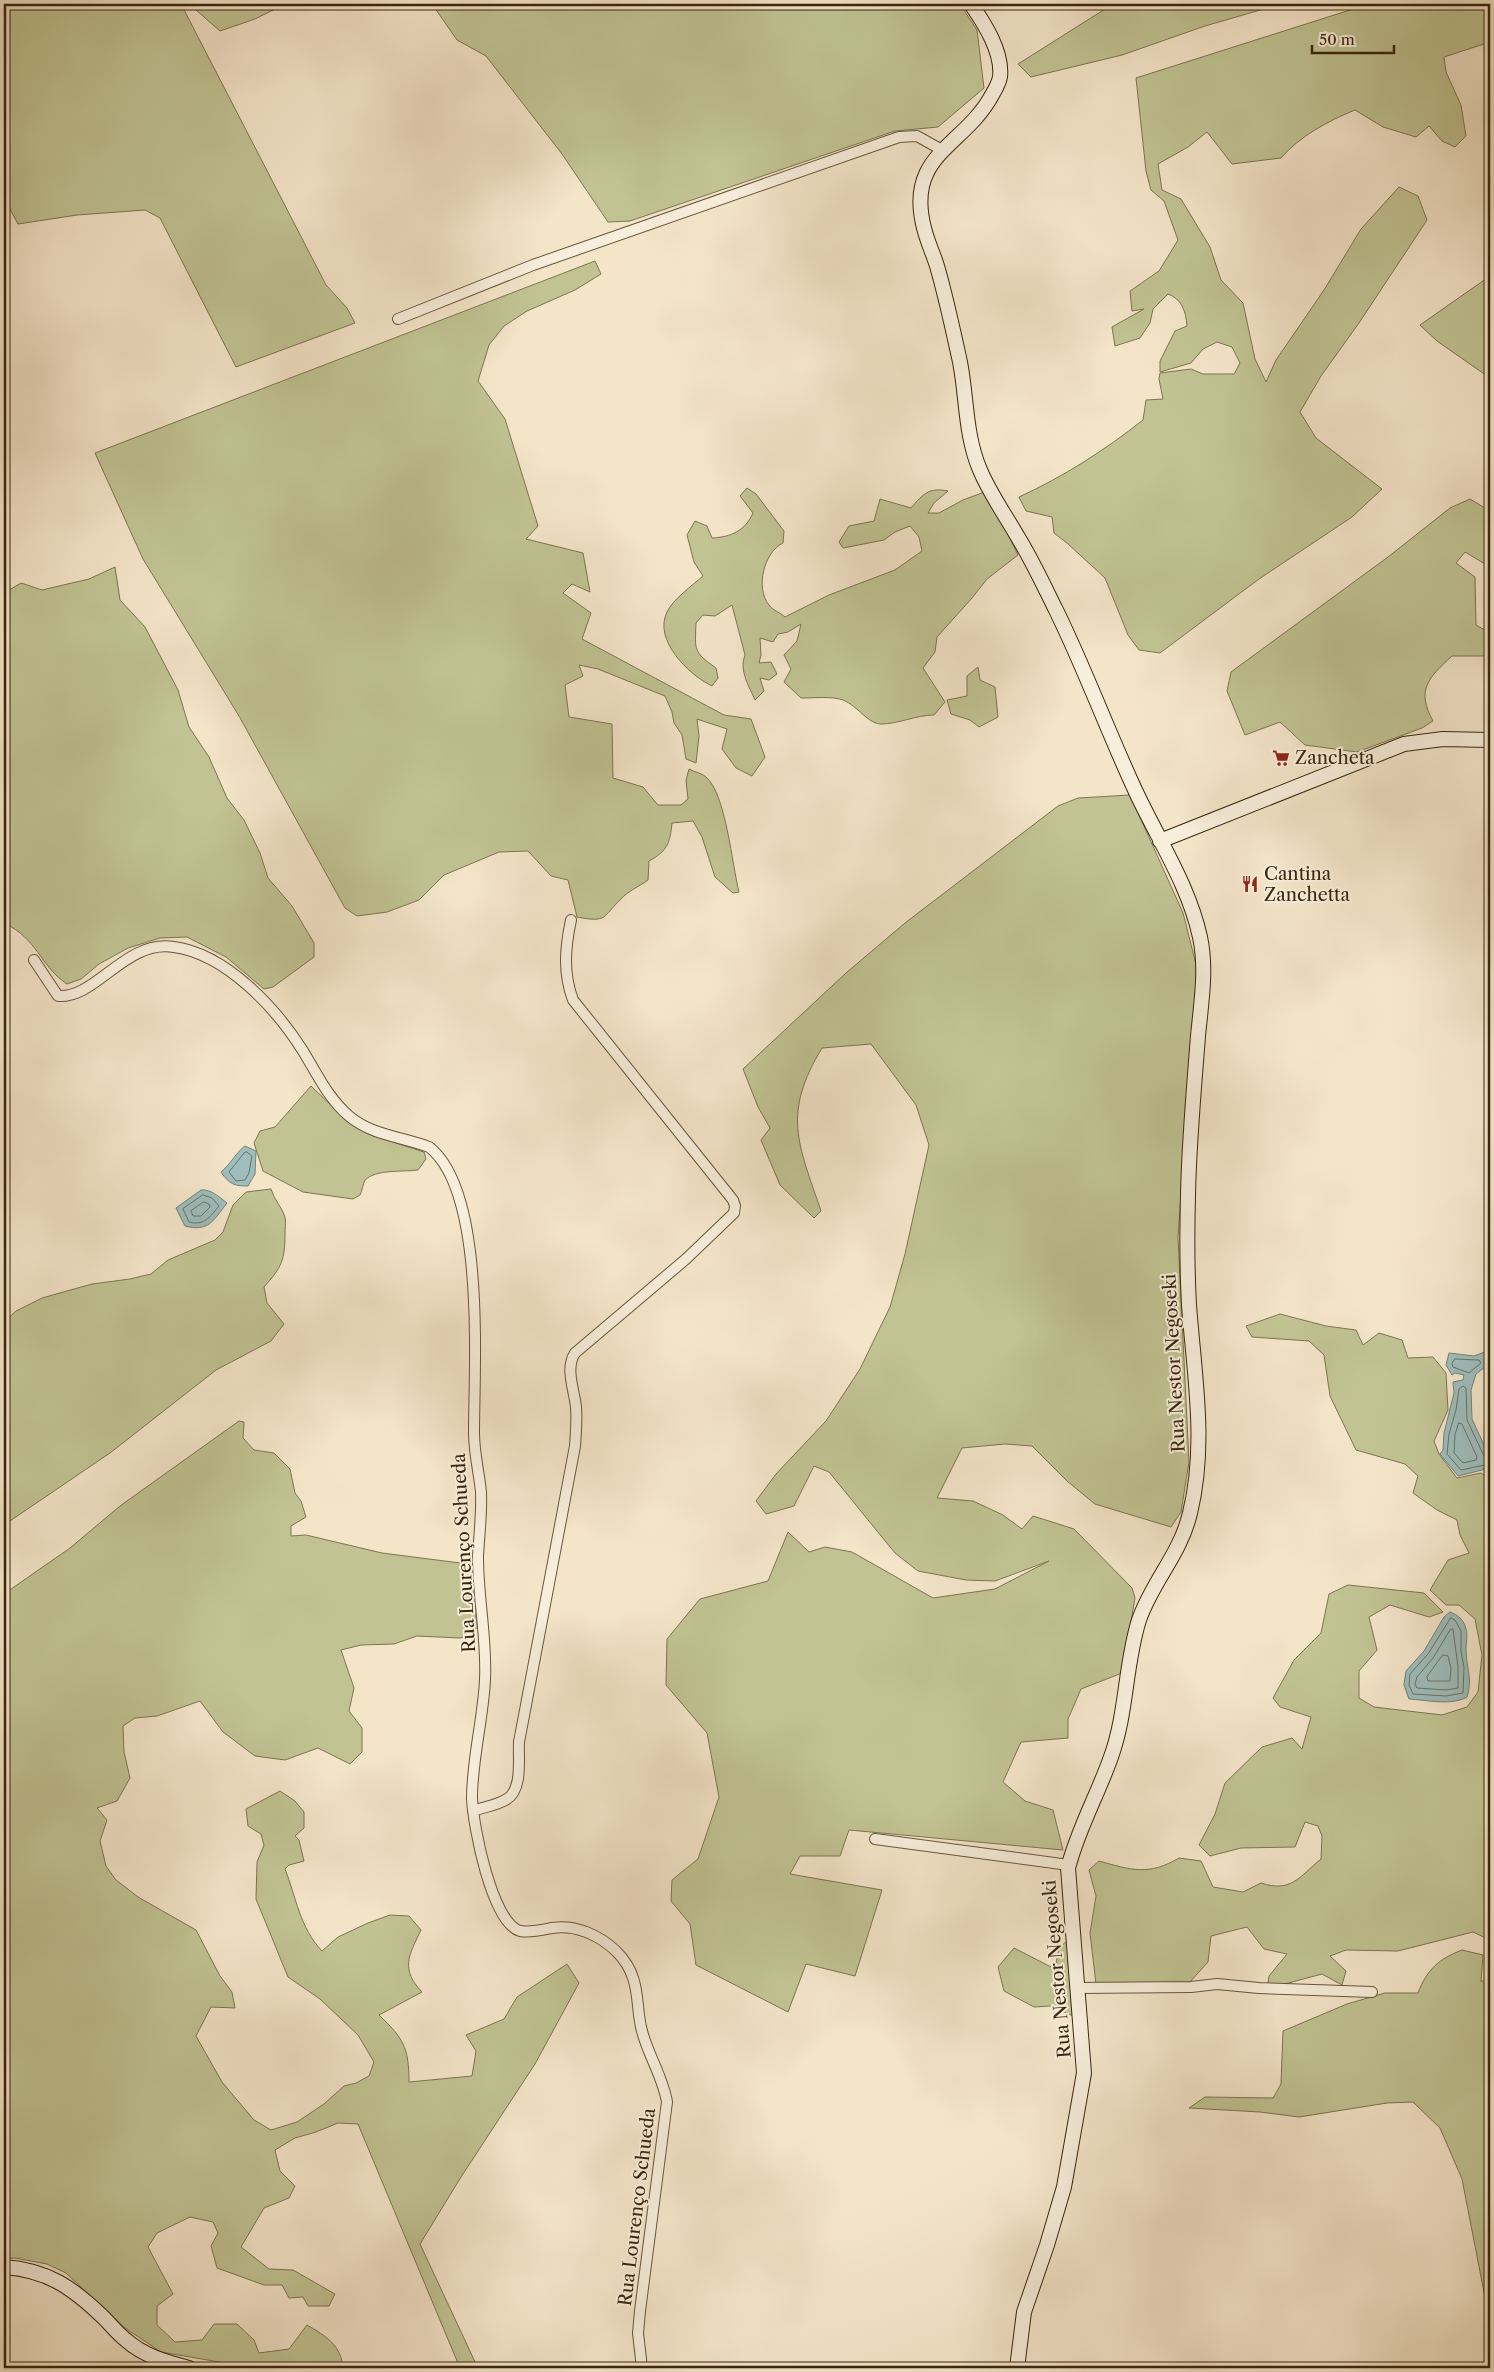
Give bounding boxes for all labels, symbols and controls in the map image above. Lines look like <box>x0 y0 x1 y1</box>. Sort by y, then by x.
scale bar <box>1312 22 1394 54</box>
text: 50 m <box>1319 30 1355 49</box>
place label: Zancheta <box>1295 747 1375 769</box>
supermarket icon: Zancheta <box>1271 748 1291 768</box>
place label: Cantina Zanchetta <box>1264 863 1350 906</box>
restaurant icon: Cantina Zanchetta <box>1240 874 1260 894</box>
street label: Rua Nestor Negoseki <box>1158 1273 1190 1453</box>
street label: Rua Lourenço Schueda <box>448 1452 480 1653</box>
street label: Rua Nestor Negoseki <box>1038 1878 1076 2059</box>
street label: Rua Lourenço Schueda <box>614 2106 660 2307</box>

